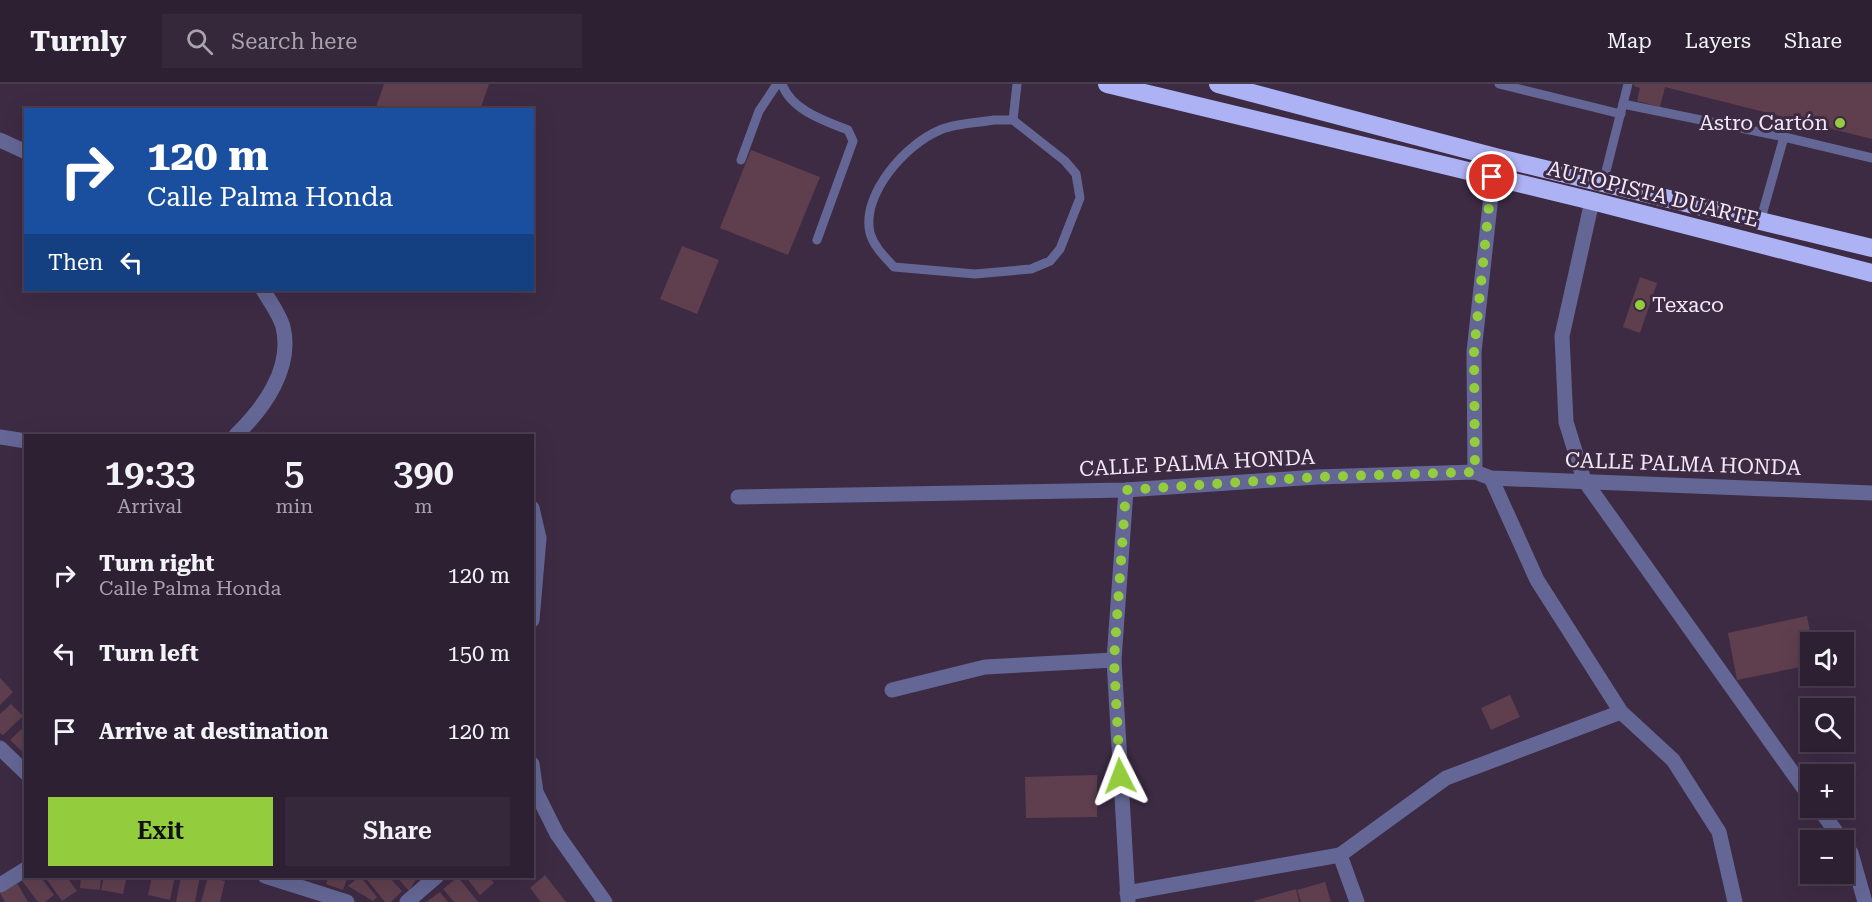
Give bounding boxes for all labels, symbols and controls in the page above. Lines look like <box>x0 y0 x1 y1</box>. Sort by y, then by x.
search box <box>162 14 582 68</box>
text: Turnly <box>30 25 126 58</box>
icon: search <box>183 25 216 58</box>
text: Search here <box>231 29 357 54</box>
text: Map <box>1607 29 1652 53</box>
text: Layers <box>1685 29 1751 53</box>
text: Share <box>1784 29 1842 53</box>
place label: Astro Cartón <box>1699 111 1828 135</box>
marker: Astro Cartón <box>1833 116 1847 130</box>
text: 120 m <box>147 131 269 180</box>
icon: right <box>48 132 126 210</box>
pin <box>1466 151 1517 202</box>
street label: AUTOPISTA DUARTE <box>1545 156 1761 232</box>
icon: arrive <box>1475 160 1508 193</box>
text: Calle Palma Honda <box>147 181 393 213</box>
icon: left <box>115 246 148 279</box>
text: Then <box>48 250 103 275</box>
place label: Texaco <box>1652 293 1724 317</box>
marker: Texaco <box>1633 298 1647 312</box>
street label: CALLE PALMA HONDA <box>1078 445 1316 481</box>
street label: CALLE PALMA HONDA <box>1565 448 1802 480</box>
text: 19:33 <box>104 452 195 494</box>
text: 5 <box>284 452 304 494</box>
text: 390 <box>393 452 454 494</box>
text: Arrival <box>117 494 182 518</box>
text: min <box>276 494 313 518</box>
text: m <box>414 494 433 518</box>
text: Turn right <box>99 551 214 576</box>
icon: right <box>48 559 81 592</box>
text: 120 m <box>447 563 510 588</box>
text: Calle Palma Honda <box>99 576 281 600</box>
map controls <box>1800 632 1854 884</box>
button: sound <box>1800 632 1854 686</box>
icon: left <box>48 637 81 670</box>
text: Turn left <box>99 641 199 666</box>
text: 150 m <box>447 641 510 666</box>
button: search <box>1800 698 1854 752</box>
icon: arrive <box>48 715 81 748</box>
text: Arrive at destination <box>99 719 328 744</box>
text: 120 m <box>447 719 510 744</box>
position arrow <box>1088 744 1152 808</box>
button: + <box>1800 764 1854 818</box>
button: Exit <box>48 797 273 866</box>
button: Share <box>285 797 510 866</box>
button: − <box>1800 830 1854 884</box>

